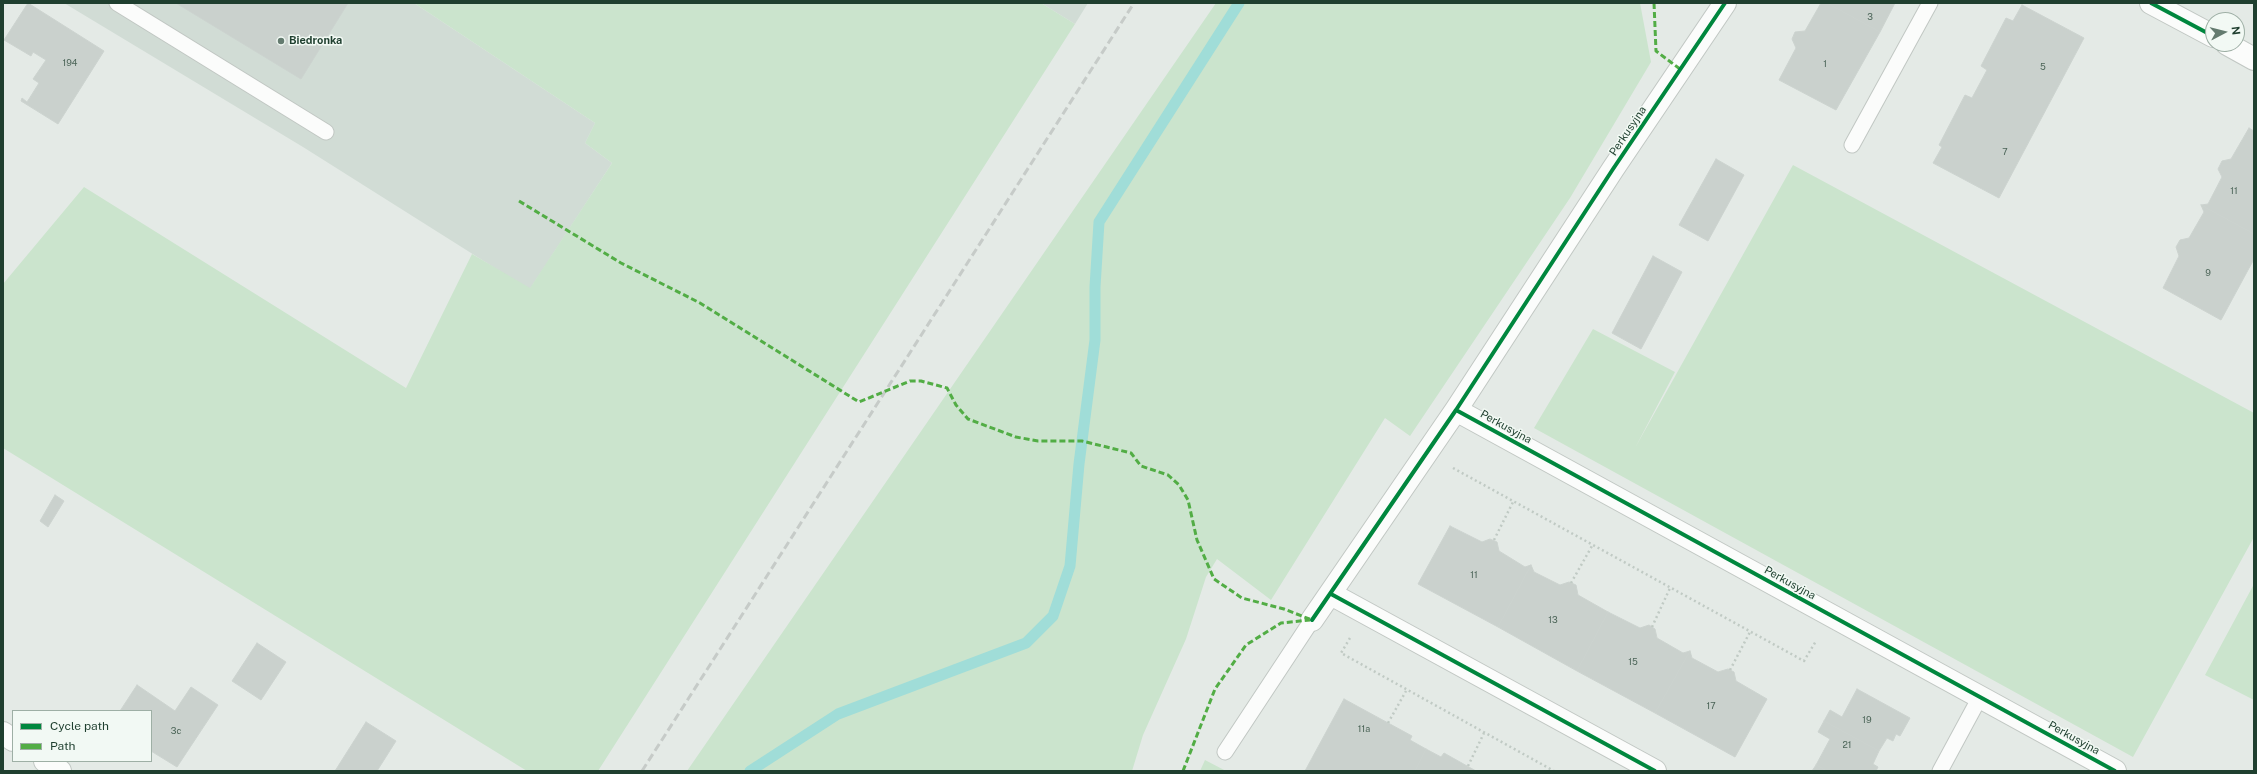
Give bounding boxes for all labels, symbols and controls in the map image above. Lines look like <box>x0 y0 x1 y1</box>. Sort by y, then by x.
house number: 3 <box>1867 12 1873 22</box>
north arrow <box>2205 12 2245 52</box>
text: N <box>2229 26 2242 36</box>
place label: Biedronka <box>289 34 342 48</box>
marker: Biedronka <box>276 36 286 46</box>
house number: 194 <box>63 58 77 68</box>
house number: 1 <box>1823 59 1827 69</box>
house number: 5 <box>2040 62 2046 72</box>
street label: Perkusyjna <box>1607 104 1649 158</box>
house number: 7 <box>2002 147 2008 157</box>
house number: 11 <box>2230 186 2238 196</box>
house number: 9 <box>2205 268 2211 278</box>
street label: Perkusyjna <box>1478 407 1534 447</box>
street label: Perkusyjna <box>1762 563 1818 603</box>
house number: 11 <box>1470 570 1478 580</box>
house number: 13 <box>1548 615 1558 625</box>
house number: 15 <box>1628 657 1638 667</box>
house number: 17 <box>1706 701 1716 711</box>
legend <box>12 710 152 762</box>
house number: 19 <box>1862 715 1872 725</box>
street label: Perkusyjna <box>2046 718 2102 758</box>
text: Cycle path <box>50 719 109 733</box>
house number: 11a <box>1358 724 1370 734</box>
house number: 3c <box>171 726 181 736</box>
text: Path <box>50 739 76 753</box>
house number: 21 <box>1842 740 1852 750</box>

